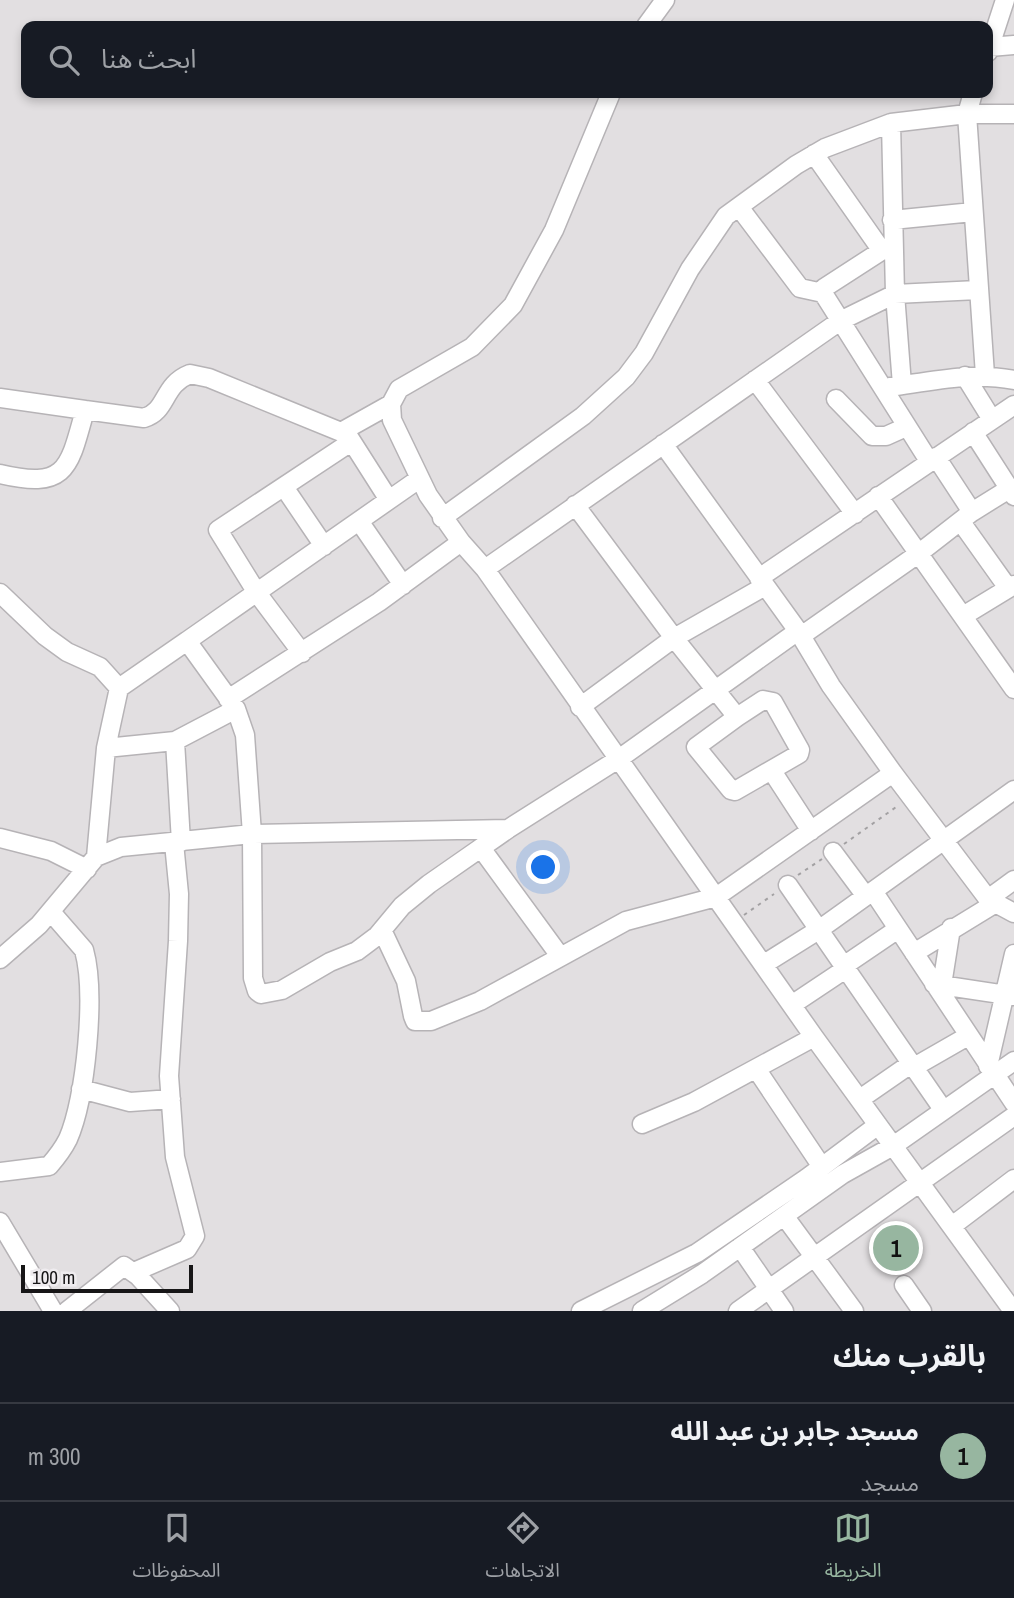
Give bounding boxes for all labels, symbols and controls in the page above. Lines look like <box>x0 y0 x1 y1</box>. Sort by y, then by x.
search box <box>21 21 993 98</box>
icon: search <box>45 41 83 79</box>
text: ابحث هنا <box>101 41 197 76</box>
your location <box>526 850 560 884</box>
pin: 1 <box>873 1222 919 1274</box>
scale bar <box>21 1262 192 1294</box>
text: 100 m <box>32 1264 75 1290</box>
text: بالقرب منك <box>833 1335 986 1375</box>
text: مسجد جابر بن عبد الله <box>671 1413 919 1448</box>
text: 300 m <box>28 1441 80 1472</box>
text: 1 <box>958 1441 968 1472</box>
text: مسجد <box>860 1467 919 1498</box>
tab: المحفوظات <box>132 1509 221 1591</box>
tab: الاتجاهات <box>486 1509 560 1591</box>
tab: الخريطة <box>825 1509 882 1591</box>

